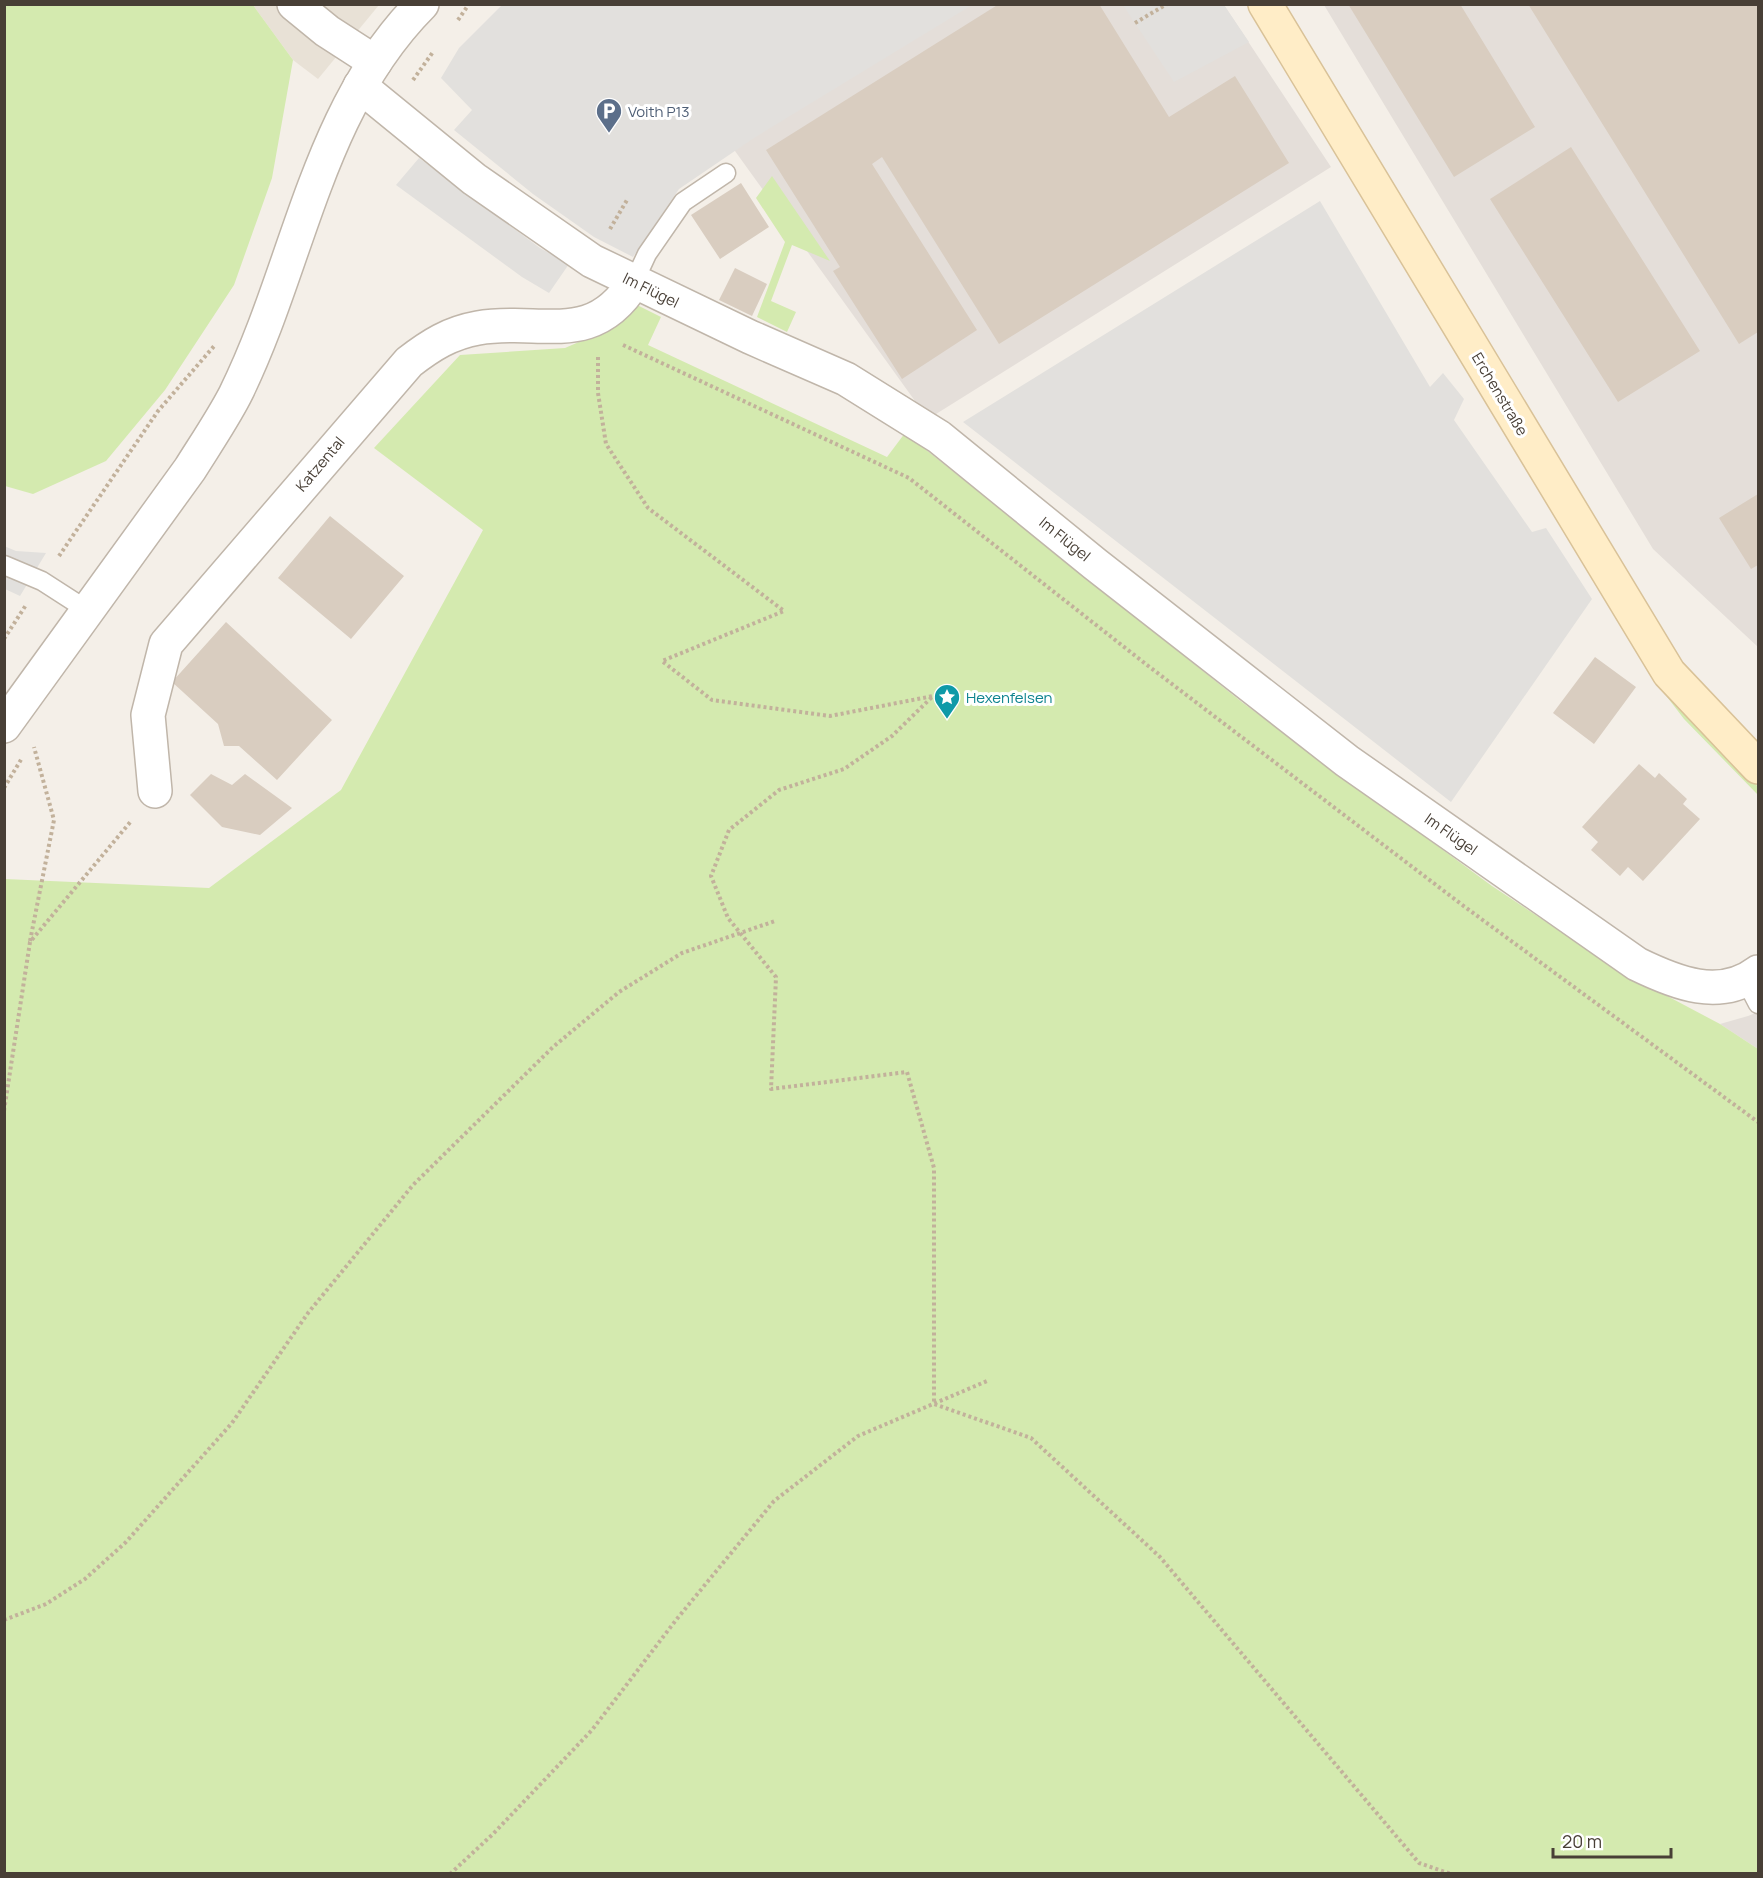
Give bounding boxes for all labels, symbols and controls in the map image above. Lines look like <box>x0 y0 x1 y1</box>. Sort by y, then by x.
parking icon: Voith P13 <box>594 96 624 134</box>
place label: Voith P13 <box>628 101 690 122</box>
street label: Im Flügel <box>619 267 683 313</box>
street label: Erchenstraße <box>1467 348 1533 440</box>
street label: Katzental <box>291 432 349 496</box>
street label: Im Flügel <box>1035 512 1095 566</box>
place icon: Hexenfelsen <box>932 682 962 720</box>
place label: Hexenfelsen <box>966 687 1052 708</box>
street label: Im Flügel <box>1420 808 1482 860</box>
scale bar <box>1553 1821 1672 1859</box>
text: 20 m <box>1562 1829 1602 1853</box>

